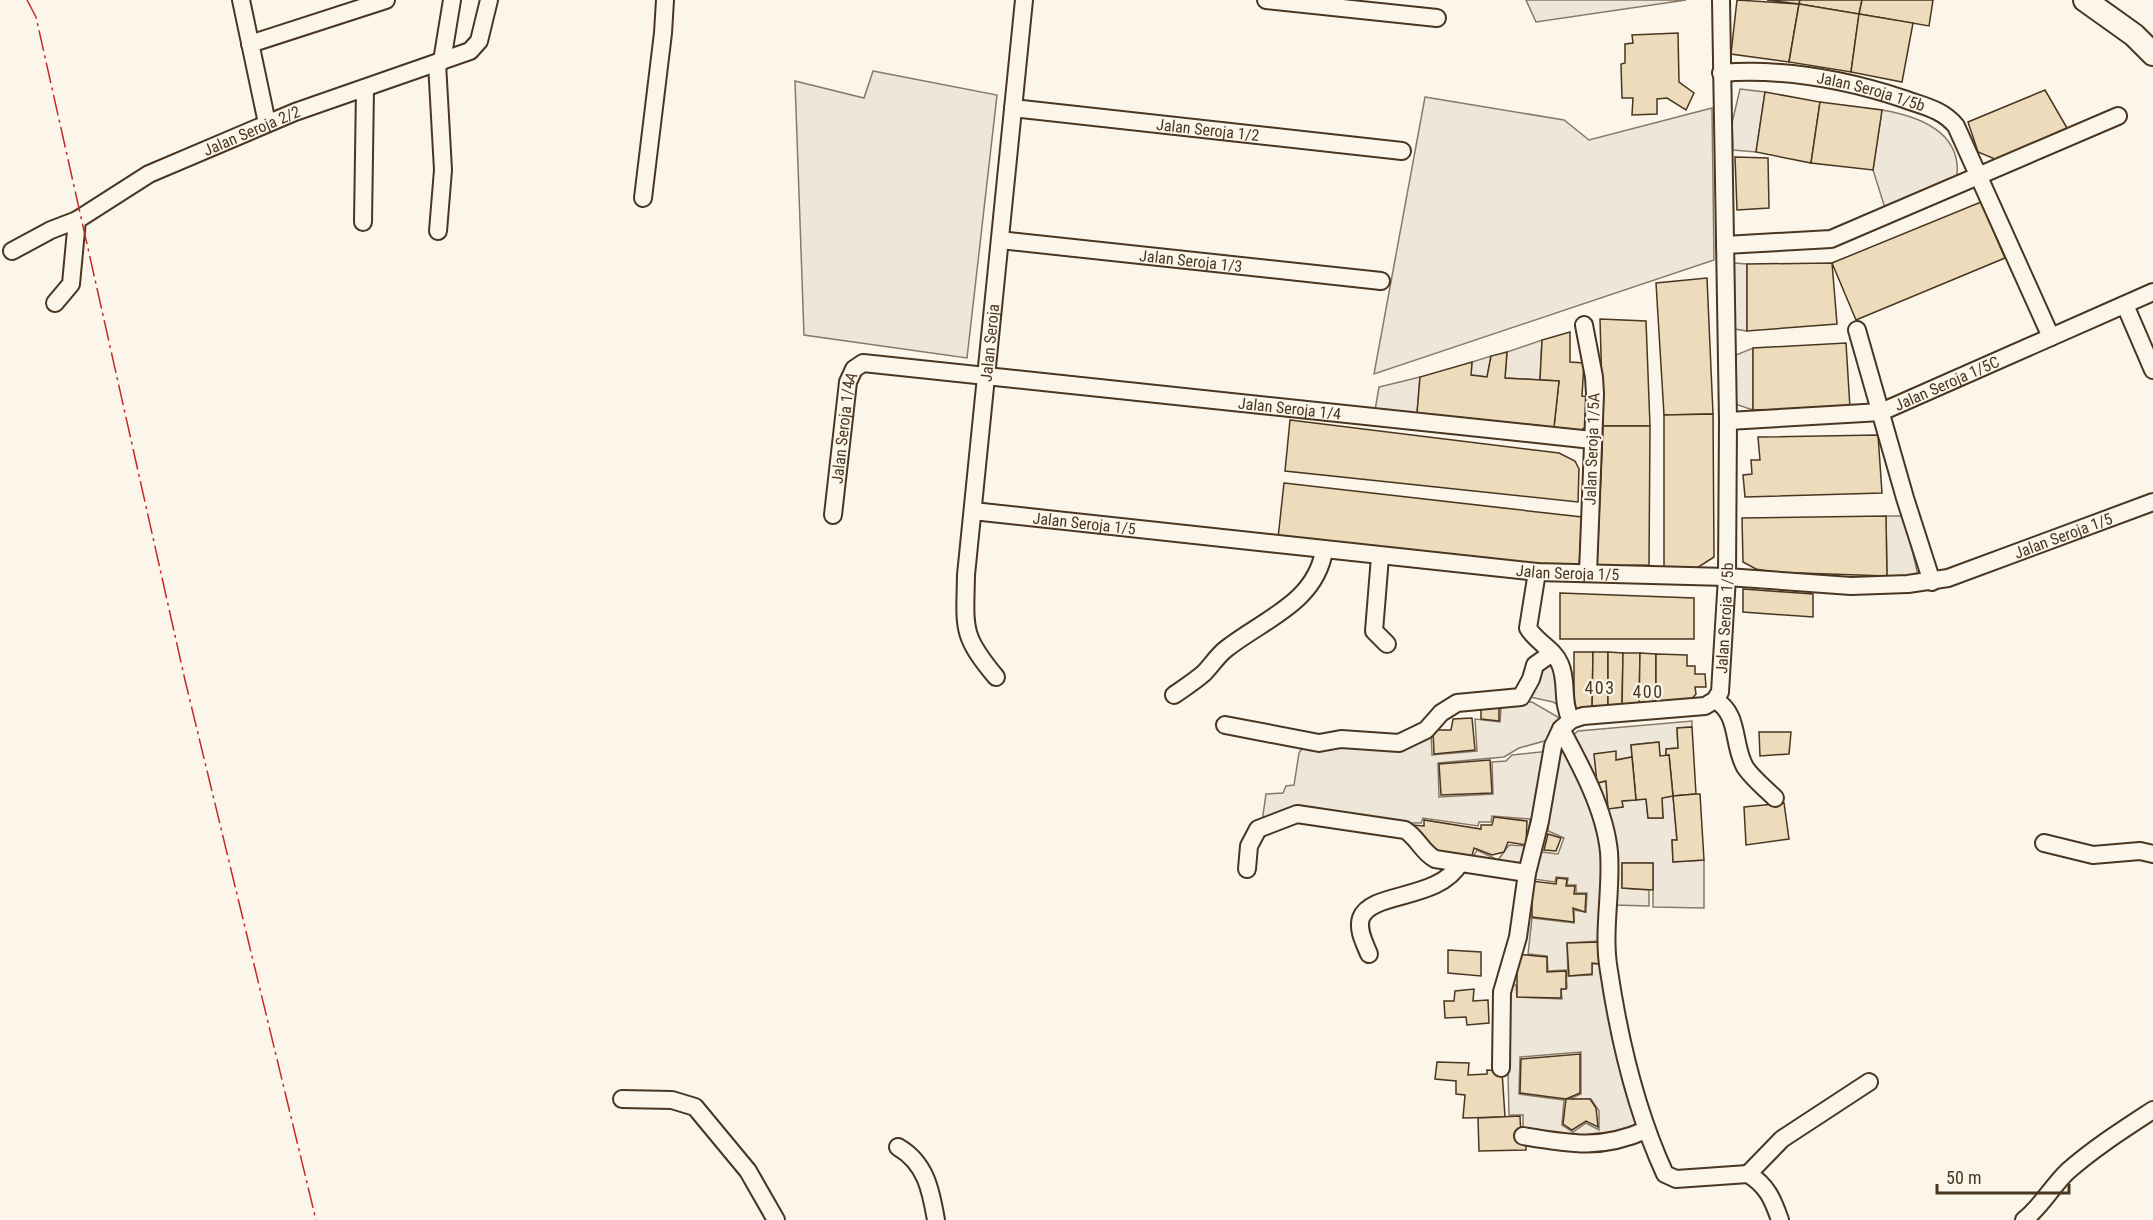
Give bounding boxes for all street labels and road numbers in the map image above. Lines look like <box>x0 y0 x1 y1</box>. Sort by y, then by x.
street label: Jalan Seroja 1/5b <box>1815 68 1928 115</box>
street label: Jalan Seroja 2/2 <box>200 102 302 159</box>
street label: Jalan Seroja 1/2 <box>1155 114 1260 145</box>
street label: Jalan Seroja 1/3 <box>1138 246 1243 276</box>
street label: Jalan Seroja <box>976 303 1003 383</box>
street label: Jalan Seroja 1/5C <box>1891 352 2002 414</box>
street label: Jalan Seroja 1/4A <box>827 369 861 485</box>
street label: Jalan Seroja 1/5A <box>1581 392 1603 506</box>
street label: Jalan Seroja 1/4 <box>1237 393 1342 423</box>
street label: Jalan Seroja 1/5 <box>1032 508 1137 538</box>
street label: Jalan Seroja 1/5 <box>2011 508 2115 562</box>
street label: Jalan Seroja 1/5 <box>1515 560 1620 584</box>
street label: Jalan Seroja 1/5b <box>1712 562 1737 674</box>

